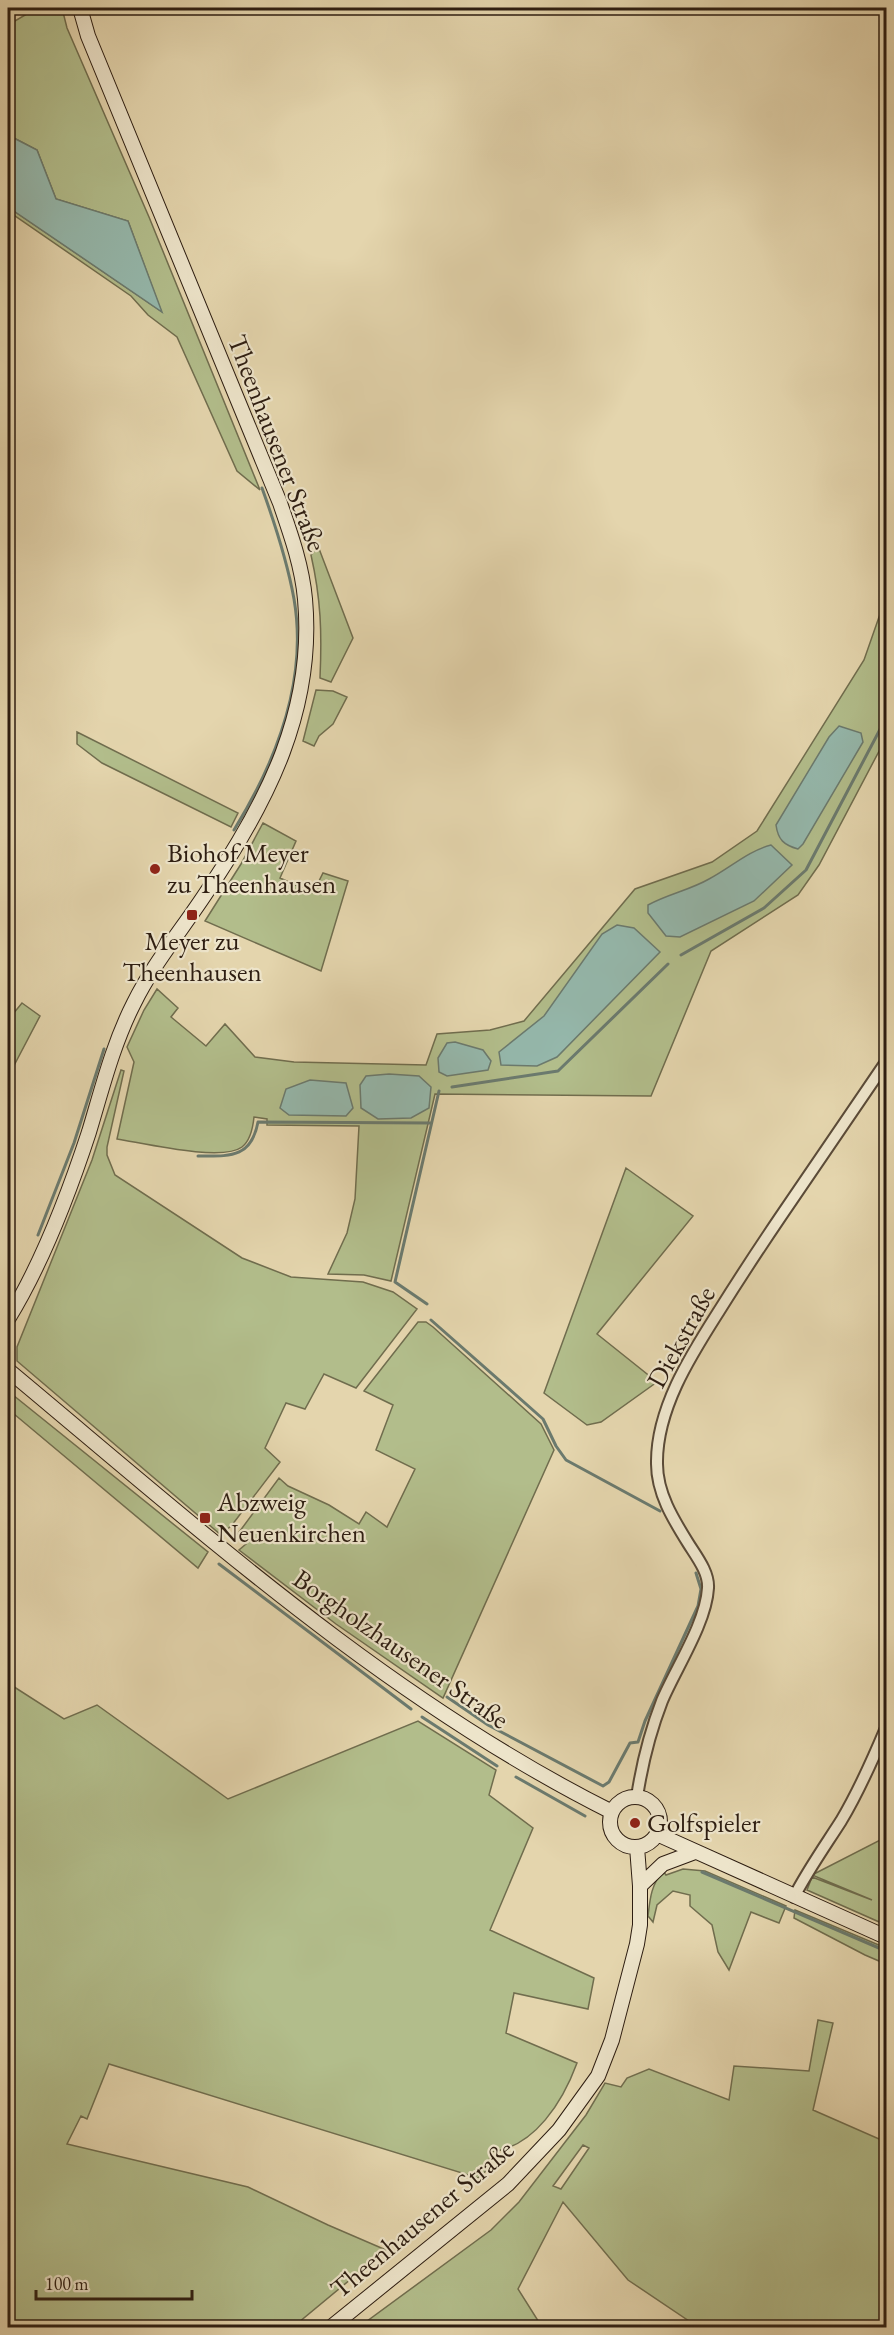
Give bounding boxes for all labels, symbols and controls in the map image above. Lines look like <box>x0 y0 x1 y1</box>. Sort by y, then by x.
street label: Theenhausener Straße <box>220 329 335 556</box>
place label: Biohof Meyer zu Theenhausen <box>167 835 336 901</box>
marker: Biohof Meyer zu Theenhausen <box>148 862 162 876</box>
marker: Meyer zu Theenhausen <box>185 908 199 922</box>
place label: Meyer zu Theenhausen <box>122 923 262 989</box>
street label: Diekstraße <box>638 1280 723 1394</box>
place label: Abzweig Neuenkirchen <box>216 1484 366 1550</box>
marker: Abzweig Neuenkirchen <box>198 1511 212 1525</box>
street label: Borgholzhausener Straße <box>286 1561 516 1736</box>
place label: Golfspieler <box>647 1805 761 1840</box>
marker: Golfspieler <box>628 1816 642 1830</box>
street label: Theenhausener Straße <box>323 2131 521 2306</box>
scale bar <box>36 2263 192 2301</box>
text: 100 m <box>45 2272 89 2295</box>

